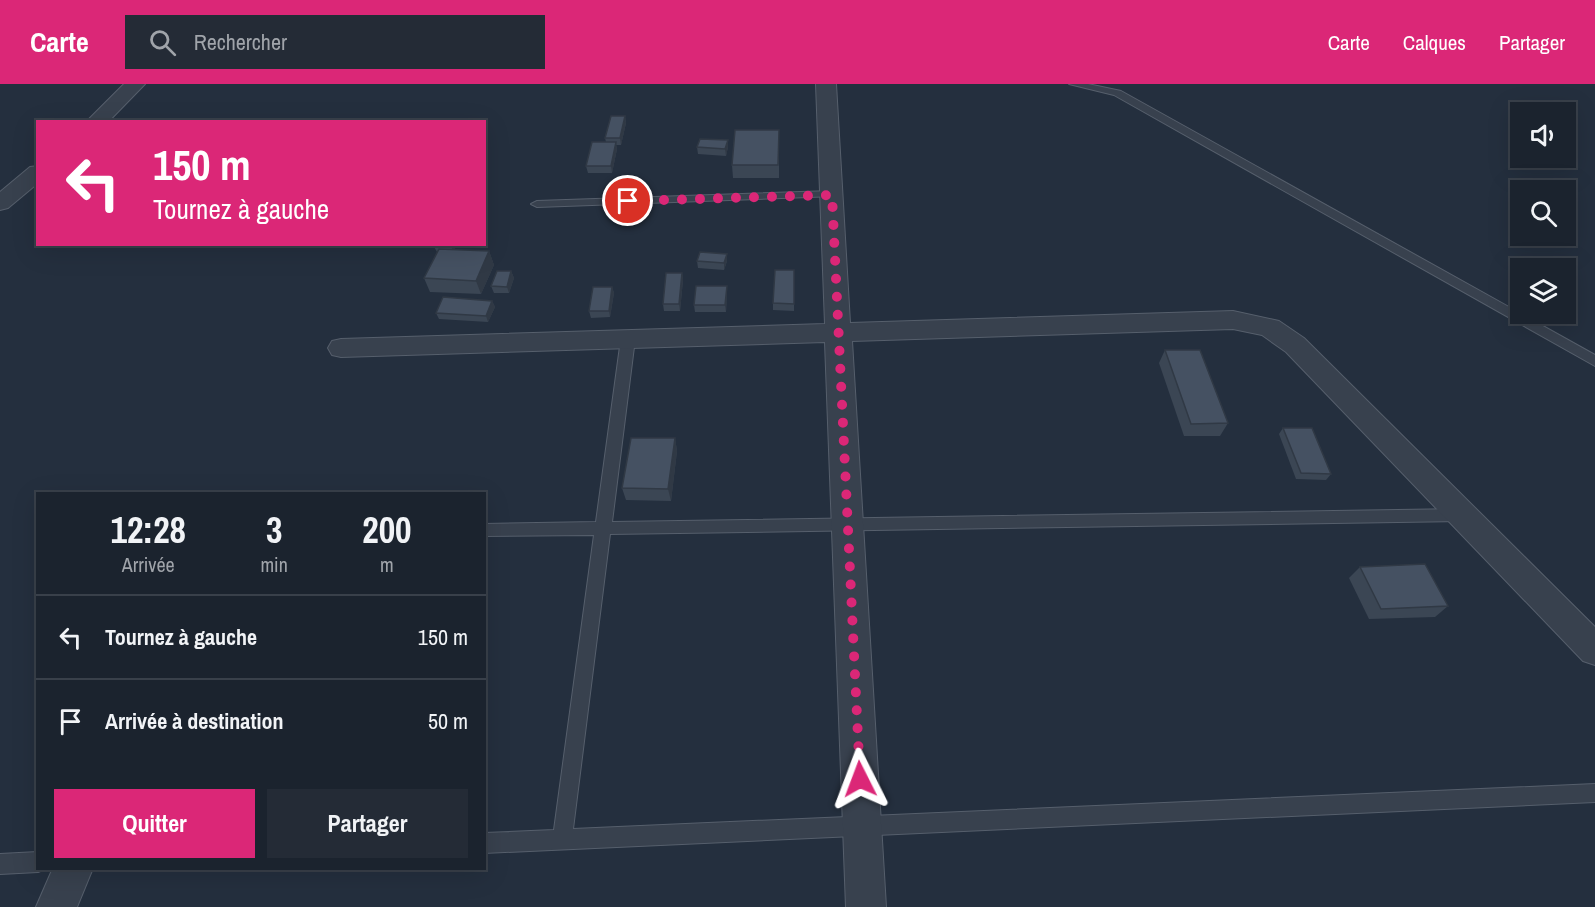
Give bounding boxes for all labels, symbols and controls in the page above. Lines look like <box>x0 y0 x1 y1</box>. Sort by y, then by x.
search box <box>125 15 545 69</box>
text: Carte <box>30 23 89 61</box>
icon: search <box>146 26 179 59</box>
text: Rechercher <box>194 27 287 57</box>
text: Carte <box>1328 28 1370 57</box>
text: Calques <box>1403 28 1466 57</box>
text: Partager <box>1499 28 1565 57</box>
map controls <box>1510 102 1576 324</box>
button: sound <box>1510 102 1576 168</box>
text: 150 m <box>153 137 251 193</box>
icon: left <box>54 144 132 222</box>
pin <box>602 175 653 226</box>
button: search <box>1510 180 1576 246</box>
icon: arrive <box>611 184 644 217</box>
text: Tournez à gauche <box>153 191 329 227</box>
button: layers <box>1510 258 1576 324</box>
text: 12:28 <box>110 506 186 554</box>
text: 3 <box>266 506 282 554</box>
text: 200 <box>362 506 412 554</box>
text: Arrivée <box>122 551 175 578</box>
text: min <box>260 551 288 578</box>
text: m <box>380 551 394 578</box>
icon: left <box>54 621 87 654</box>
text: Tournez à gauche <box>105 622 257 652</box>
text: 150 m <box>418 622 468 652</box>
icon: arrive <box>54 705 87 738</box>
text: Arrivée à destination <box>105 706 283 736</box>
text: 50 m <box>428 706 468 736</box>
position arrow <box>828 747 892 811</box>
button: Quitter <box>54 789 255 858</box>
button: Partager <box>267 789 468 858</box>

